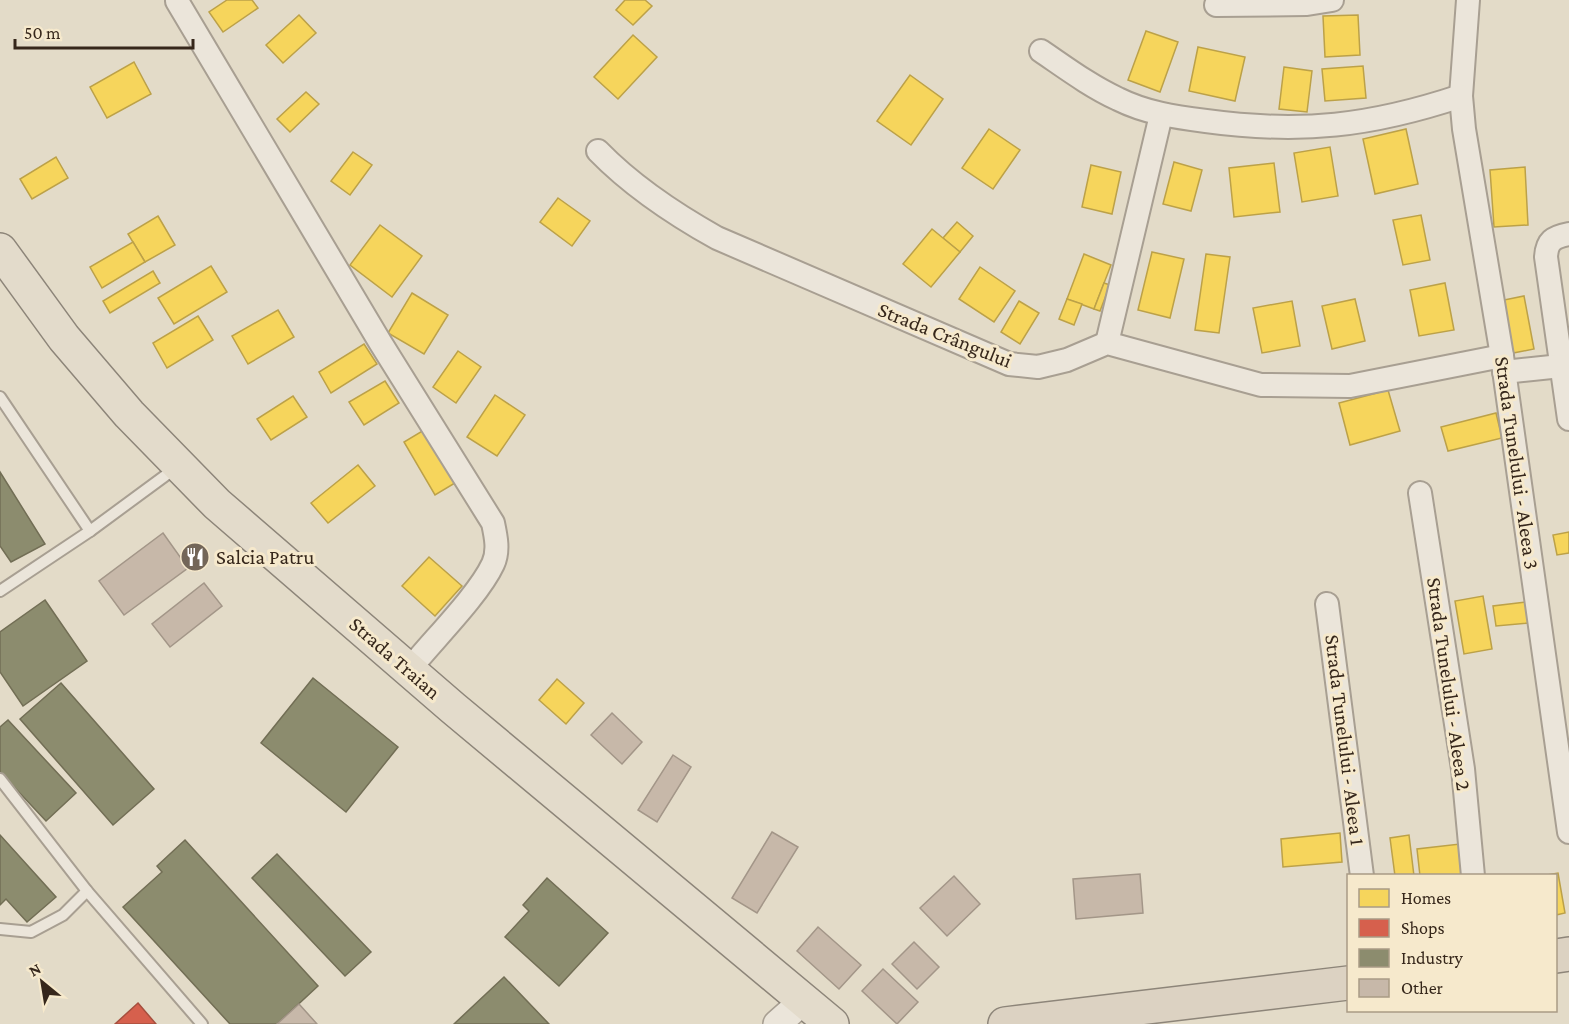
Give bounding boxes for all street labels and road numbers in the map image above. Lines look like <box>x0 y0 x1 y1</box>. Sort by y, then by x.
street label: Strada Crângului <box>875 297 1016 373</box>
street label: Strada Tunelului - Aleea 3 <box>1490 355 1544 571</box>
street label: Strada Tunelului - Aleea 2 <box>1422 576 1476 792</box>
street label: Strada Traian <box>344 612 446 704</box>
street label: Strada Tunelului - Aleea 1 <box>1320 633 1370 847</box>

